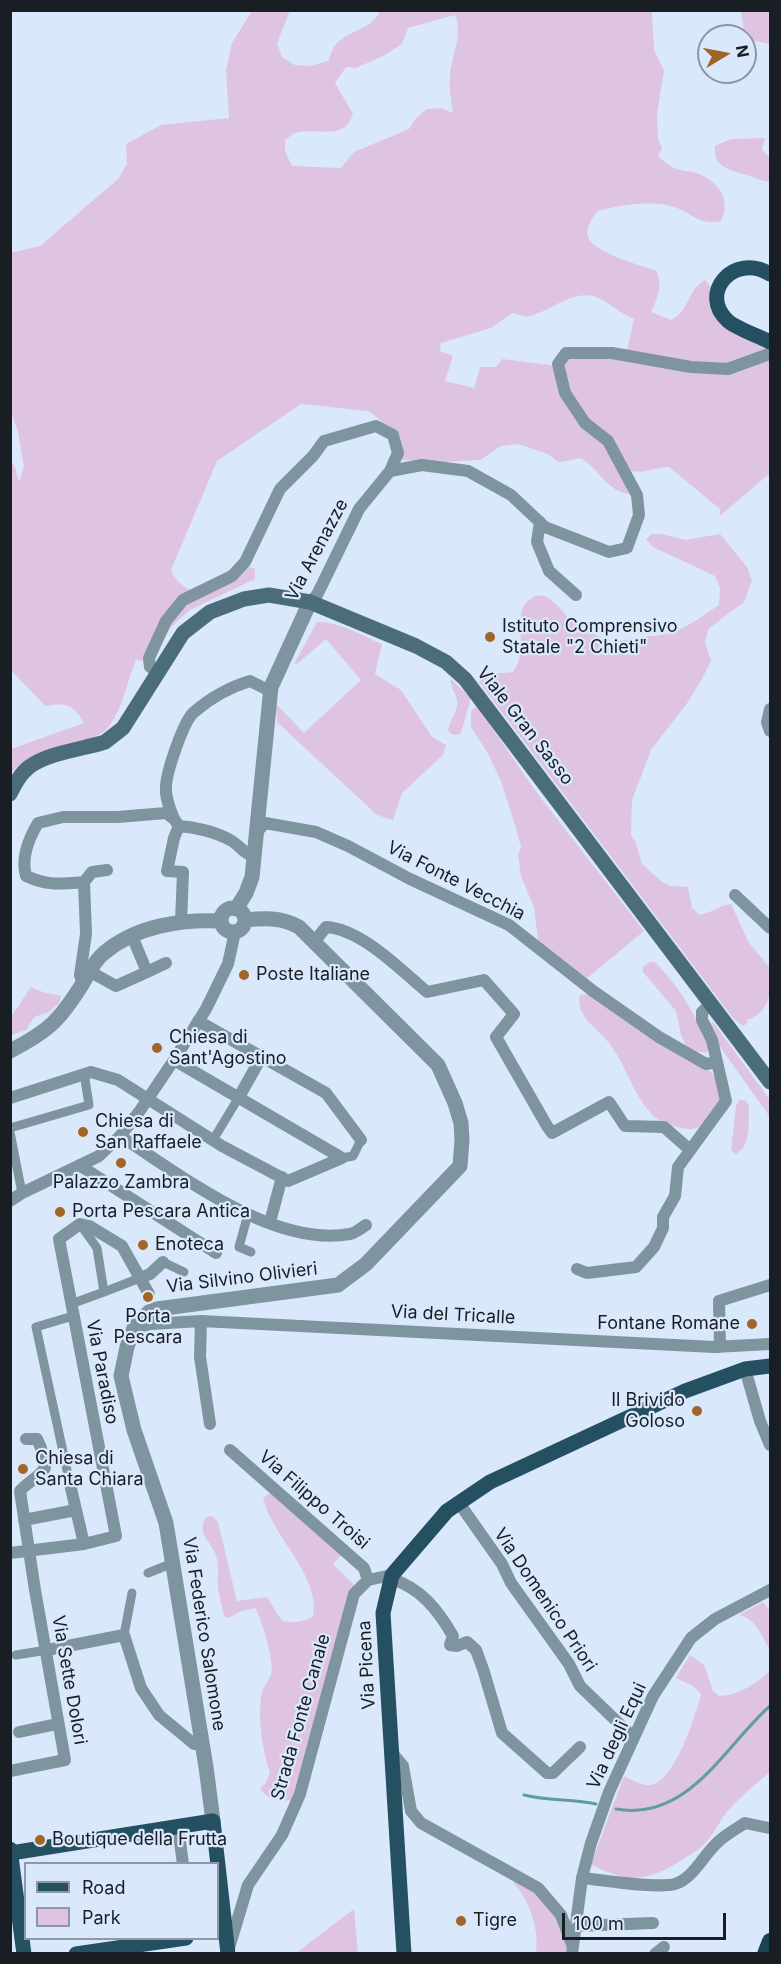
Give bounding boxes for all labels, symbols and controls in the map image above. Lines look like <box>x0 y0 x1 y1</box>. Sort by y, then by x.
north arrow <box>697 24 757 84</box>
text: N <box>732 43 754 59</box>
street label: Via Arenazze <box>281 495 353 605</box>
place label: Istituto Comprensivo Statale "2 Chieti" <box>502 616 677 658</box>
marker: Istituto Comprensivo Statale "2 Chieti" <box>483 630 497 644</box>
street label: Viale Gran Sasso <box>472 663 578 789</box>
street label: Via Fonte Vecchia <box>383 837 529 925</box>
place label: Poste Italiane <box>256 964 370 986</box>
marker: Poste Italiane <box>237 968 251 982</box>
place label: Chiesa di Sant'Agostino <box>169 1027 287 1070</box>
marker: Chiesa di Sant'Agostino <box>150 1041 164 1055</box>
place label: Chiesa di San Raffaele <box>95 1111 202 1154</box>
marker: Chiesa di San Raffaele <box>76 1125 90 1139</box>
marker: Palazzo Zambra <box>114 1156 128 1170</box>
place label: Palazzo Zambra <box>53 1172 189 1194</box>
place label: Porta Pescara Antica <box>72 1201 250 1223</box>
marker: Porta Pescara Antica <box>53 1205 67 1219</box>
place label: Enoteca <box>155 1234 224 1256</box>
marker: Enoteca <box>136 1238 150 1252</box>
street label: Via Silvino Olivieri <box>165 1258 319 1298</box>
marker: Porta Pescara <box>141 1290 155 1304</box>
street label: Via del Tricalle <box>390 1301 516 1329</box>
place label: Porta Pescara <box>114 1306 182 1348</box>
place label: Fontane Romane <box>597 1313 740 1335</box>
marker: Fontane Romane <box>745 1317 759 1331</box>
street label: Via Paradiso <box>81 1318 123 1426</box>
place label: Il Brivido Goloso <box>611 1390 685 1432</box>
marker: Il Brivido Goloso <box>690 1404 704 1418</box>
street label: Via Filippo Troisi <box>254 1446 374 1554</box>
place label: Chiesa di Santa Chiara <box>35 1448 144 1490</box>
marker: Chiesa di Santa Chiara <box>16 1462 30 1476</box>
street label: Via Domenico Priori <box>489 1524 601 1676</box>
street label: Via Federico Salomone <box>178 1536 230 1732</box>
street label: Via Sette Dolori <box>47 1614 91 1746</box>
street label: Via Picena <box>354 1620 380 1710</box>
street label: Strada Fonte Canale <box>267 1631 335 1803</box>
street label: Via degli Equi <box>583 1679 651 1793</box>
place label: Boutique della Frutta <box>52 1829 227 1851</box>
marker: Boutique della Frutta <box>33 1833 47 1847</box>
legend <box>24 1862 219 1940</box>
text: Road <box>82 1877 125 1898</box>
scale bar <box>565 1901 728 1939</box>
text: Park <box>82 1907 121 1928</box>
place label: Tigre <box>473 1910 517 1932</box>
text: 100 m <box>573 1913 624 1934</box>
marker: Tigre <box>454 1914 468 1928</box>

